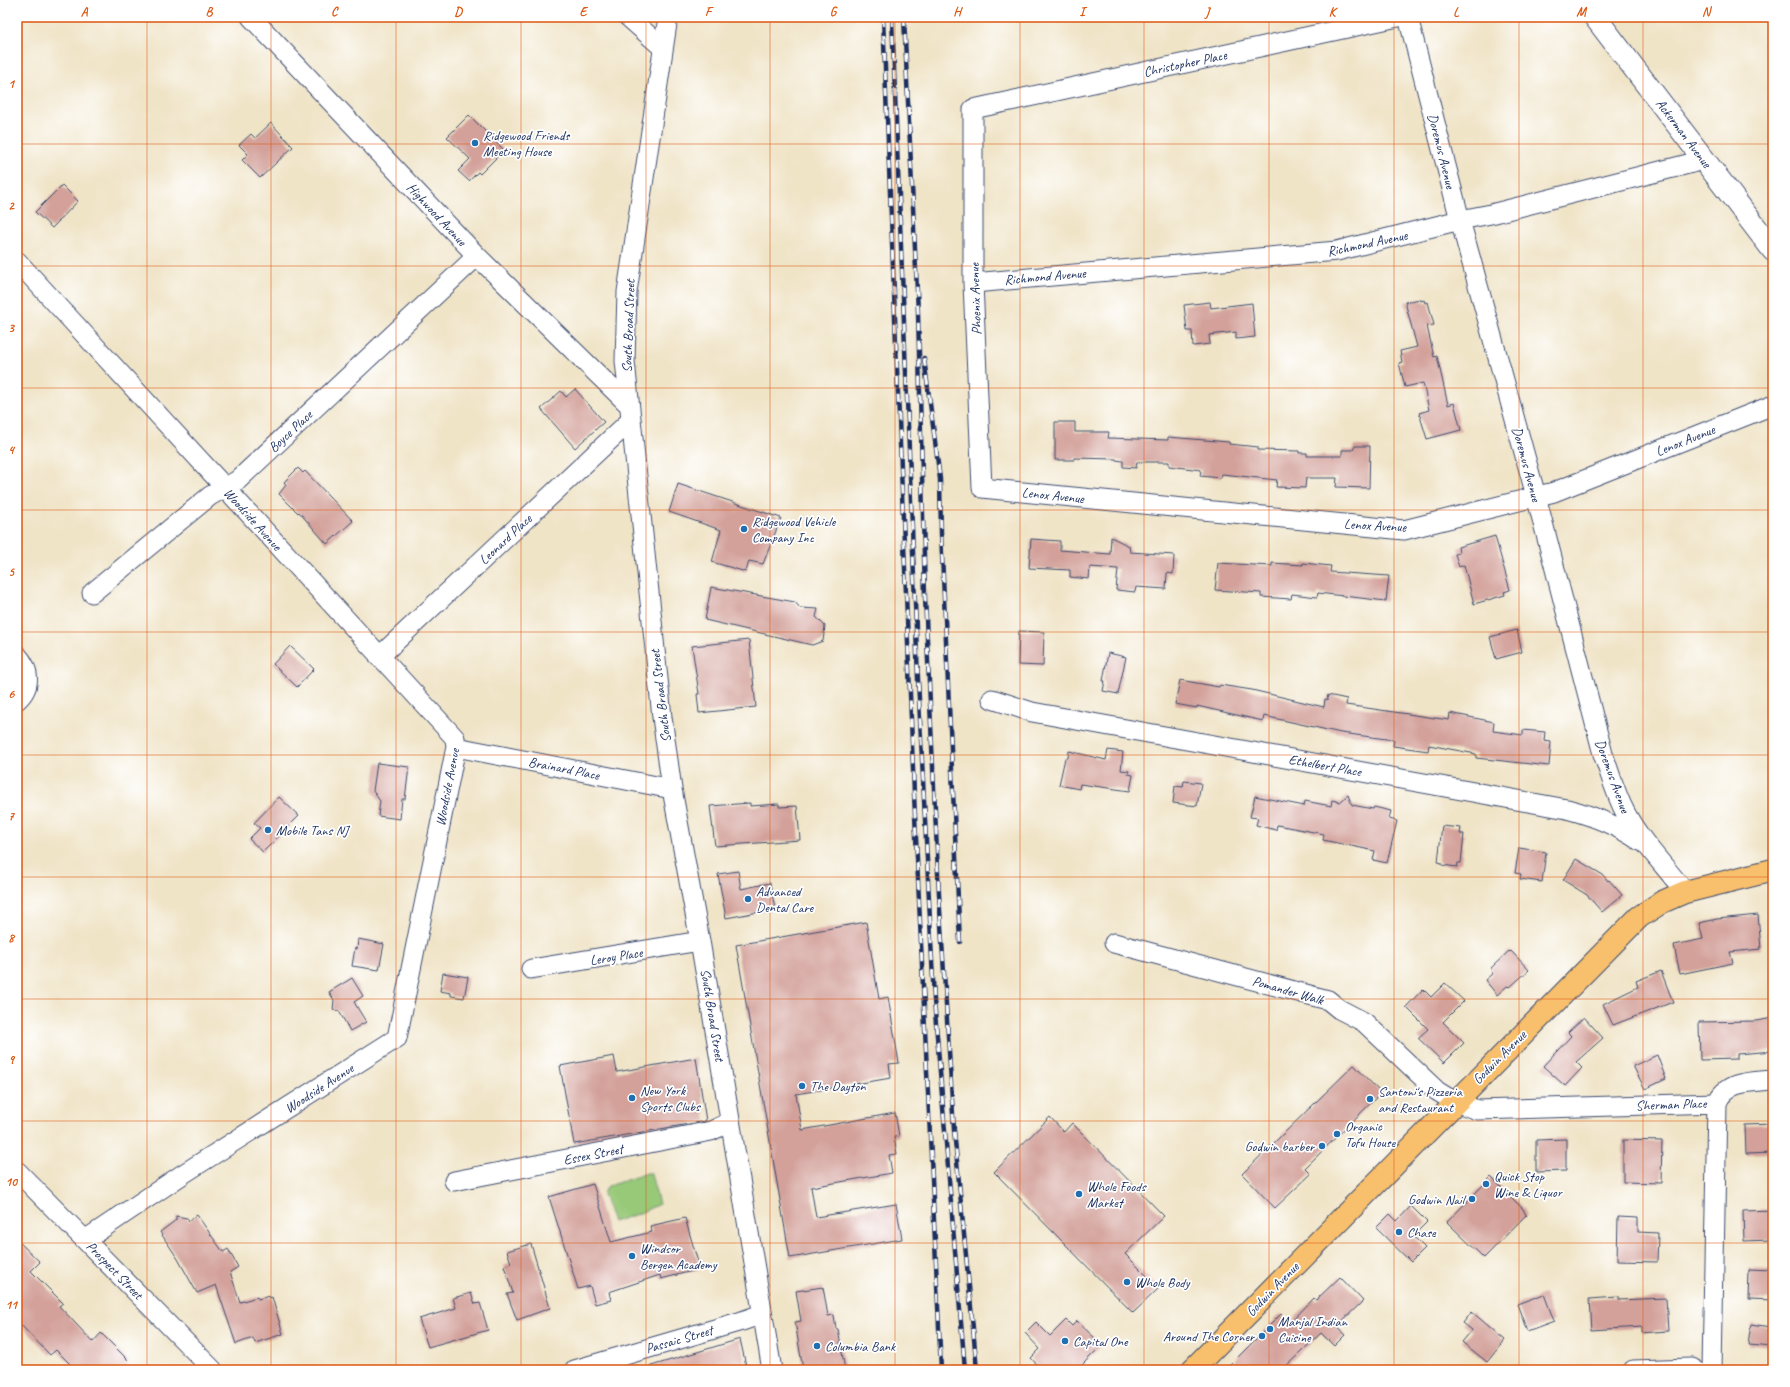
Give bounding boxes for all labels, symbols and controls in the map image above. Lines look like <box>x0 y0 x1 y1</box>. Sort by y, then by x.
text: A <box>81 4 89 20</box>
text: B <box>206 4 214 20</box>
text: C <box>331 4 339 20</box>
text: D <box>454 4 463 20</box>
text: E <box>580 4 589 20</box>
text: F <box>705 4 714 20</box>
text: G <box>830 4 838 20</box>
text: H <box>953 4 963 20</box>
text: I <box>1079 4 1088 20</box>
text: J <box>1204 4 1211 20</box>
text: K <box>1329 4 1339 20</box>
text: L <box>1453 4 1460 20</box>
text: M <box>1576 4 1587 20</box>
text: N <box>1702 4 1713 20</box>
street label: Christopher Place <box>1142 46 1230 81</box>
text: 1 <box>8 76 16 92</box>
street label: Ackerman Avenue <box>1652 95 1716 172</box>
street label: Doremus Avenue <box>1424 112 1459 192</box>
place label: Ridgewood Friends Meeting House <box>483 127 571 160</box>
marker: Ridgewood Friends Meeting House <box>470 138 480 148</box>
street label: Highwood Avenue <box>403 179 471 251</box>
text: 2 <box>8 198 15 214</box>
street label: Richmond Avenue <box>1325 226 1410 260</box>
street label: Phoenix Avenue <box>966 261 985 335</box>
street label: Richmond Avenue <box>1004 264 1088 289</box>
street label: South Broad Street <box>618 278 639 373</box>
text: 3 <box>8 320 15 336</box>
street label: Boyce Place <box>265 406 317 456</box>
street label: Lenox Avenue <box>1653 420 1718 460</box>
street label: Doremus Avenue <box>1508 425 1545 505</box>
text: 4 <box>8 442 16 458</box>
street label: Woodside Avenue <box>220 484 286 555</box>
street label: Lenox Avenue <box>1021 484 1086 507</box>
street label: Leonard Place <box>475 510 536 568</box>
place label: Ridgewood Vehicle Company Inc <box>752 513 837 546</box>
street label: Lenox Avenue <box>1344 515 1408 536</box>
marker: Ridgewood Vehicle Company Inc <box>739 524 749 534</box>
text: 5 <box>8 564 15 580</box>
street label: South Broad Street <box>646 647 675 743</box>
text: 6 <box>8 686 15 702</box>
street label: Doremus Avenue <box>1591 737 1634 817</box>
street label: Woodside Avenue <box>432 746 464 827</box>
street label: Ethelbert Place <box>1287 751 1364 780</box>
street label: Brainard Place <box>527 753 602 784</box>
text: 7 <box>8 808 15 824</box>
place label: Mobile Tans NJ <box>276 822 351 839</box>
marker: Mobile Tans NJ <box>263 825 273 835</box>
place label: Advanced Dental Care <box>756 883 814 916</box>
marker: Advanced Dental Care <box>743 894 753 904</box>
text: 8 <box>8 930 16 946</box>
street label: Leroy Place <box>589 944 645 969</box>
street label: South Broad Street <box>697 968 728 1064</box>
street label: Pomander Walk <box>1250 972 1326 1009</box>
street label: Godwin Avenue <box>1469 1026 1531 1088</box>
text: 9 <box>8 1052 15 1068</box>
street label: Woodside Avenue <box>282 1059 358 1117</box>
place label: The Dayton <box>810 1078 866 1095</box>
marker: The Dayton <box>797 1081 807 1091</box>
place label: New York Sports Clubs <box>640 1082 701 1115</box>
place label: Santoni's Pizzeria and Restaurant <box>1378 1083 1463 1116</box>
marker: New York Sports Clubs <box>627 1093 637 1103</box>
marker: Santoni's Pizzeria and Restaurant <box>1365 1094 1375 1104</box>
street label: Sherman Place <box>1635 1095 1708 1114</box>
place label: Organic Tofu House <box>1345 1118 1397 1151</box>
marker: Organic Tofu House <box>1332 1129 1342 1139</box>
place label: Godwin barber <box>1245 1138 1316 1155</box>
street label: Essex Street <box>562 1140 627 1169</box>
marker: Godwin barber <box>1317 1141 1327 1151</box>
place label: Quick Stop Wine & Liquor <box>1494 1168 1563 1201</box>
text: 10 <box>5 1174 18 1190</box>
place label: Whole Foods Market <box>1087 1178 1147 1211</box>
marker: Quick Stop Wine & Liquor <box>1481 1179 1491 1189</box>
marker: Whole Foods Market <box>1074 1189 1084 1199</box>
place label: Godwin Nail <box>1408 1191 1467 1208</box>
marker: Godwin Nail <box>1467 1194 1477 1204</box>
place label: Chase <box>1407 1224 1437 1241</box>
marker: Chase <box>1394 1227 1404 1237</box>
street label: Prospect Street <box>83 1238 148 1304</box>
place label: Windsor Bergen Academy <box>640 1240 718 1273</box>
marker: Windsor Bergen Academy <box>627 1251 637 1261</box>
street label: Godwin Avenue <box>1242 1258 1303 1320</box>
place label: Whole Body <box>1135 1274 1191 1291</box>
marker: Whole Body <box>1122 1277 1132 1287</box>
text: 11 <box>5 1297 19 1313</box>
place label: Manjal Indian Cuisine <box>1278 1313 1348 1346</box>
street label: Passaic Street <box>644 1321 717 1357</box>
marker: Manjal Indian Cuisine <box>1265 1324 1275 1334</box>
place label: Around The Corner <box>1163 1328 1256 1345</box>
marker: Around The Corner <box>1257 1331 1267 1341</box>
place label: Capital One <box>1073 1333 1129 1350</box>
marker: Capital One <box>1060 1336 1070 1346</box>
place label: Columbia Bank <box>825 1338 896 1355</box>
marker: Columbia Bank <box>812 1341 822 1351</box>

